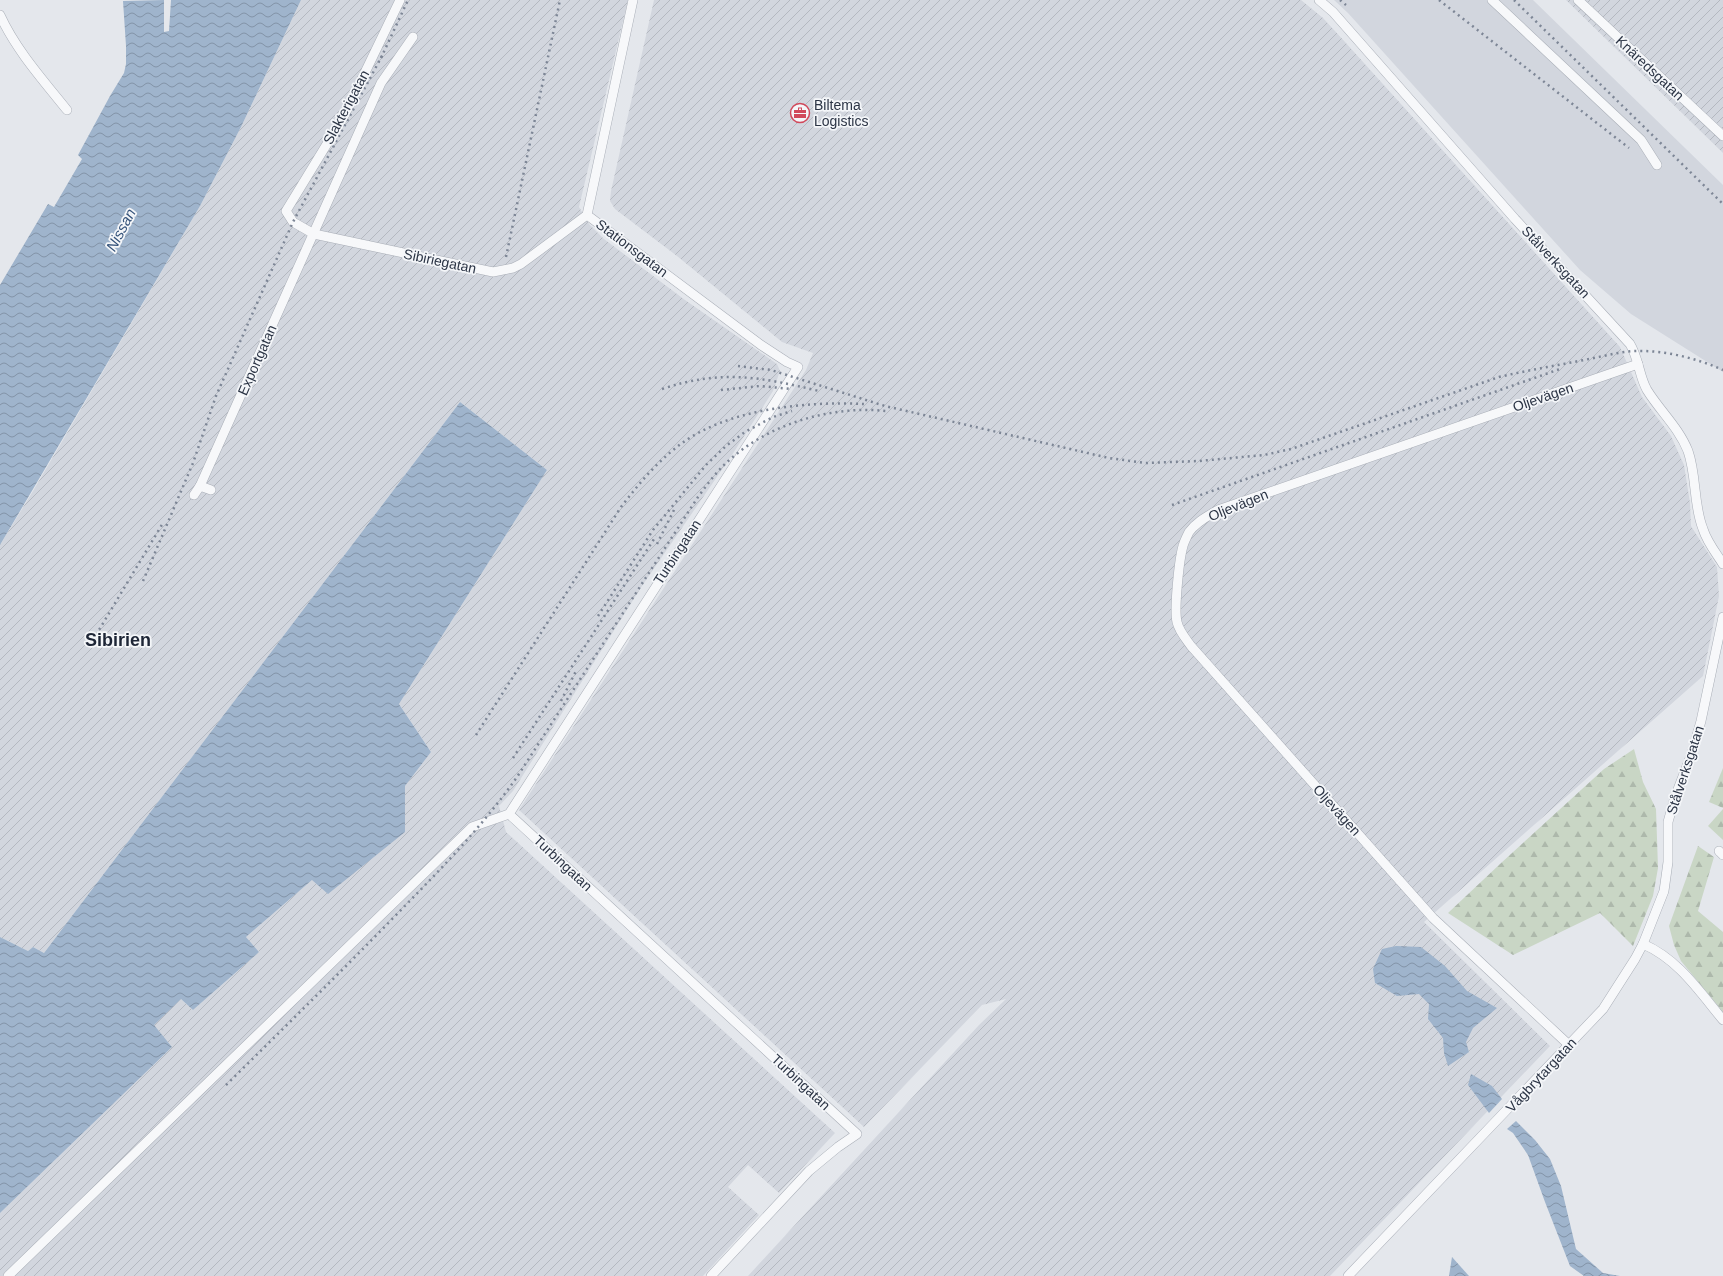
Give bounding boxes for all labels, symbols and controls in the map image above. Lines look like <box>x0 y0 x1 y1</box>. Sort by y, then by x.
street label: Knäredsgatan <box>1613 32 1687 104</box>
street label: Slakterigatan <box>320 67 372 147</box>
place label: Biltema Logistics <box>814 97 868 129</box>
office icon: Biltema Logistics <box>789 102 811 124</box>
water label: Nissan <box>102 206 139 254</box>
street label: Stationsgatan <box>593 216 671 280</box>
street label: Stålverksgatan <box>1519 223 1593 301</box>
street label: Sibiriegatan <box>402 245 478 277</box>
street label: Exportgatan <box>234 322 280 398</box>
street label: Oljevägen <box>1511 379 1575 415</box>
street label: Oljevägen <box>1206 486 1270 524</box>
street label: Turbingatan <box>650 517 704 587</box>
district label: Sibirien <box>85 630 151 650</box>
street label: Stålverksgatan <box>1663 723 1707 817</box>
street label: Oljevägen <box>1310 781 1364 839</box>
street label: Turbingatan <box>530 832 596 894</box>
street label: Vågbrytargatan <box>1503 1035 1579 1115</box>
street label: Turbingatan <box>768 1051 834 1113</box>

